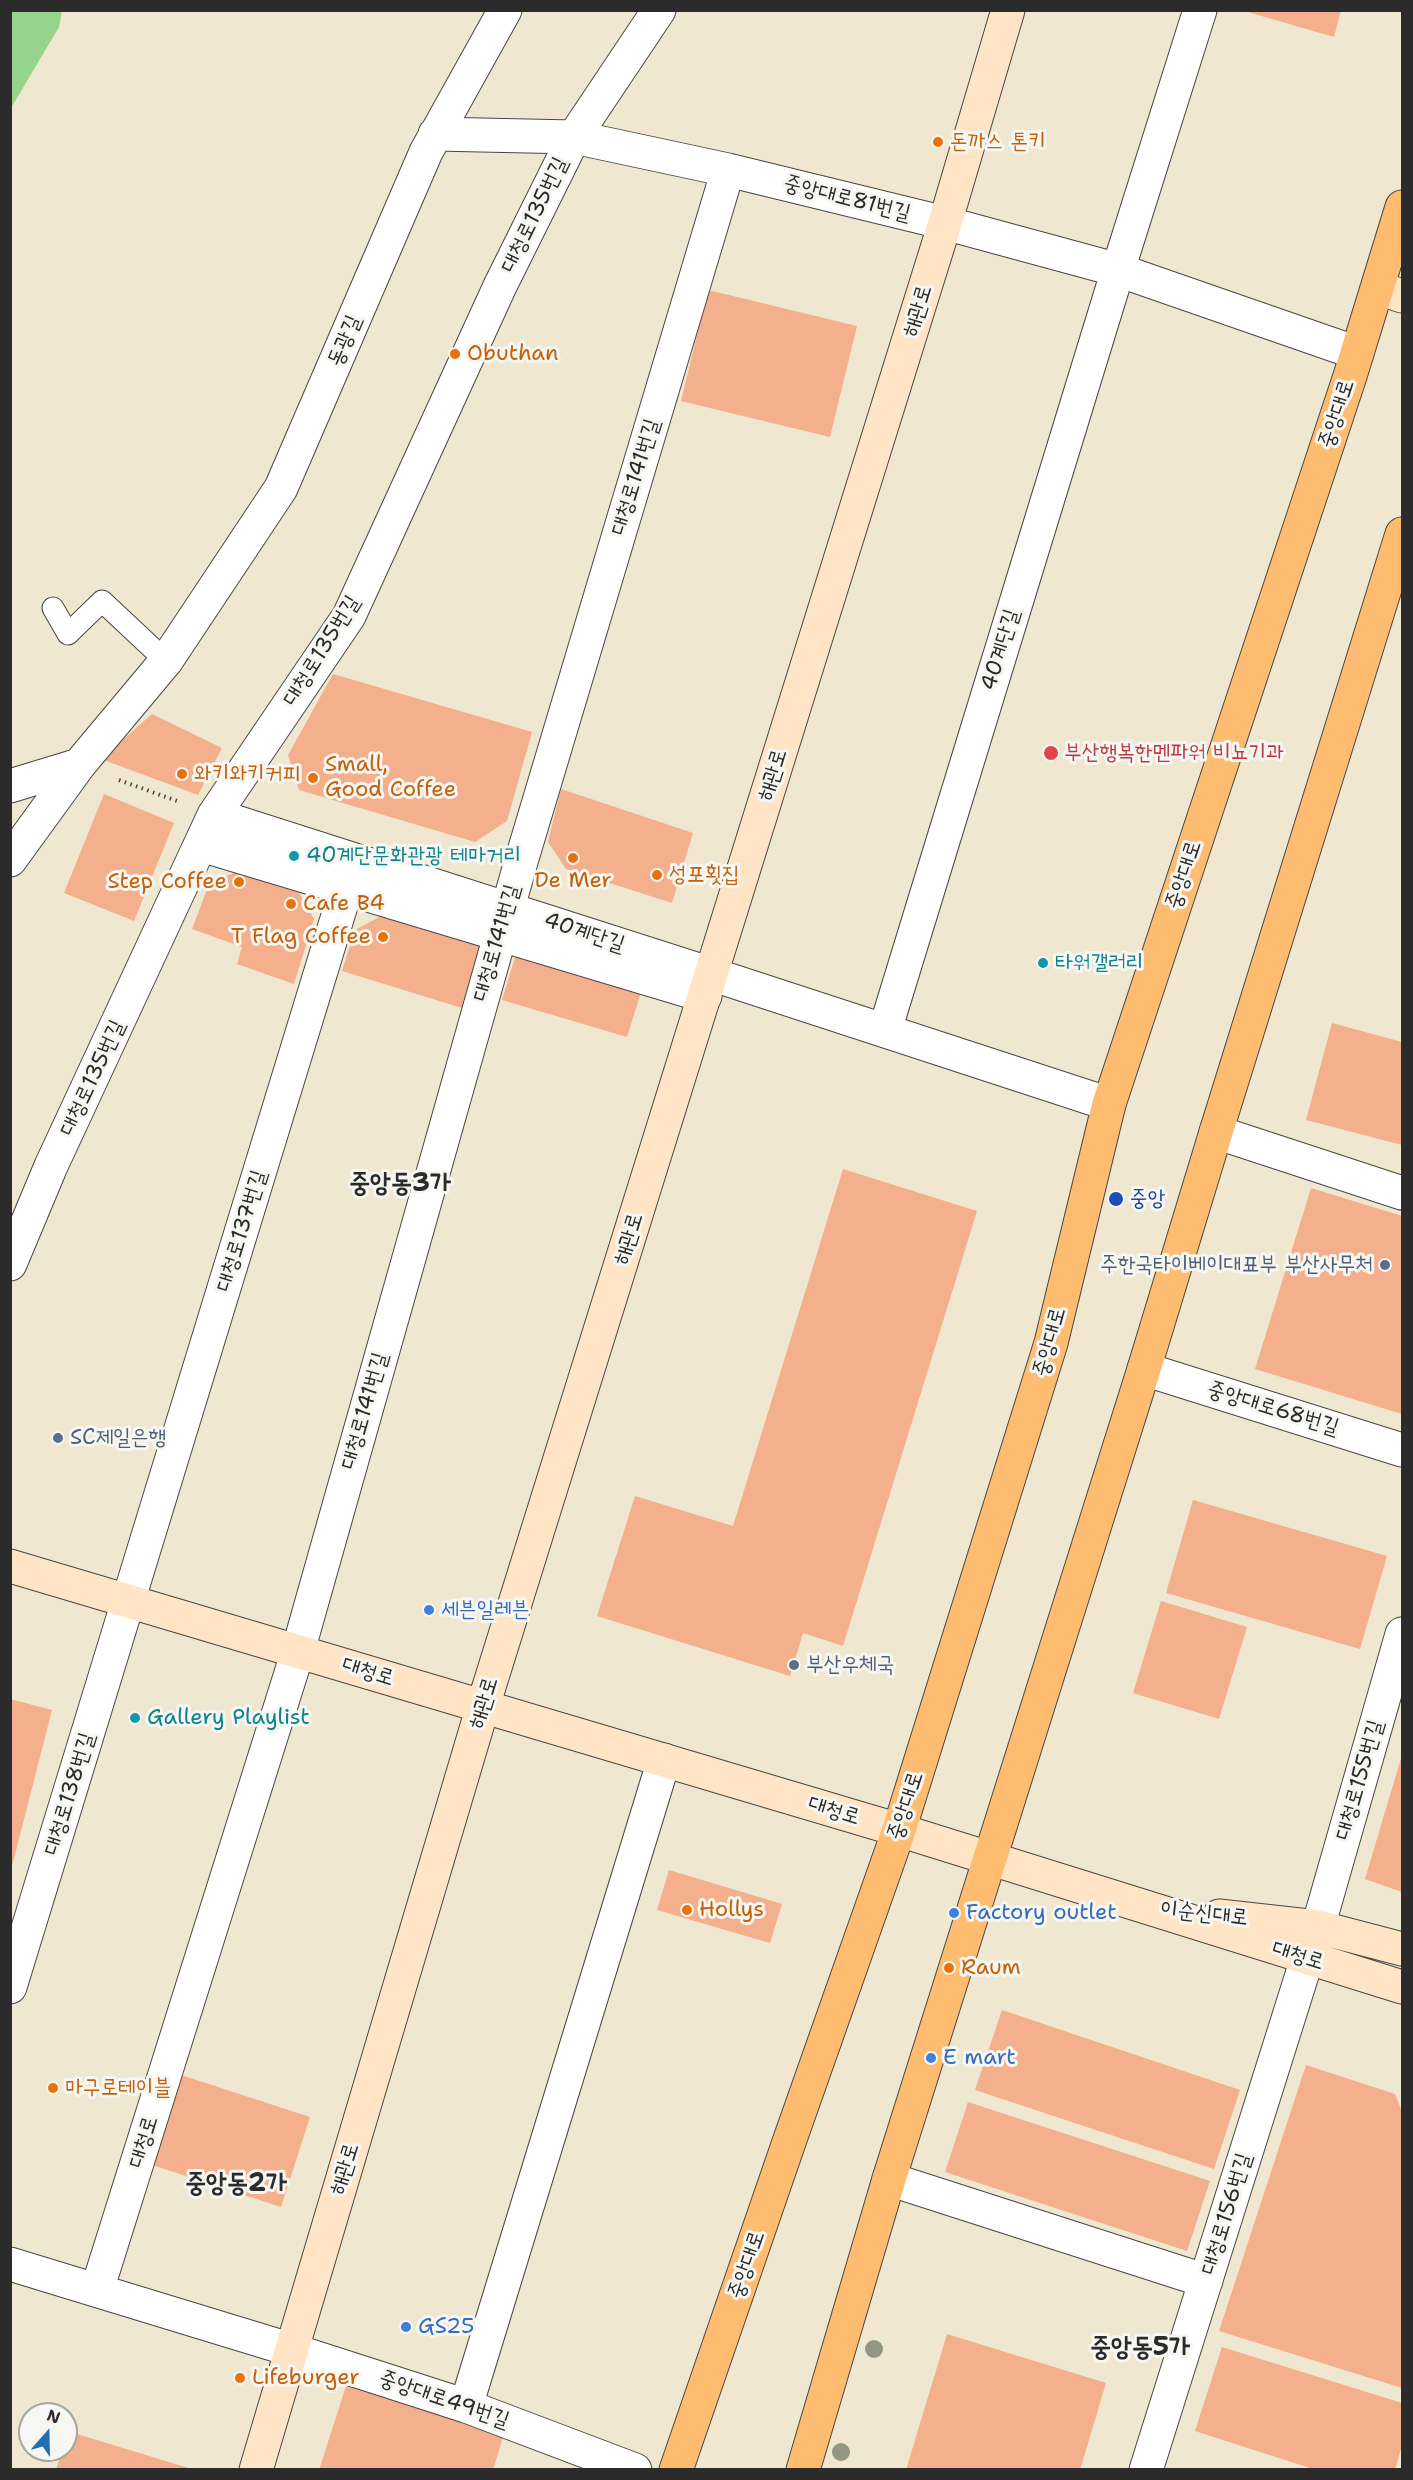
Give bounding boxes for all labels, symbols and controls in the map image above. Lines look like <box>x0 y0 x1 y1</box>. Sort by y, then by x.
place label: 돈까스 톤키 <box>950 129 1046 155</box>
marker: 돈까스 톤키 <box>931 135 945 149</box>
street label: 대청로135번길 <box>496 153 574 277</box>
street label: 중앙대로81번길 <box>781 170 913 228</box>
street label: 해관로 <box>898 282 938 340</box>
street label: 동광길 <box>322 311 368 371</box>
place label: Obuthan <box>467 341 558 367</box>
marker: Obuthan <box>448 347 462 361</box>
street label: 중앙대로 <box>1314 376 1360 452</box>
street label: 대청로141번길 <box>606 416 666 538</box>
street label: 대청로135번길 <box>278 591 366 711</box>
street label: 40계단길 <box>976 606 1026 694</box>
place label: 부산행복한멘파워 비뇨기과 <box>1064 740 1284 766</box>
marker: 부산행복한멘파워 비뇨기과 <box>1042 744 1060 762</box>
street label: 해관로 <box>753 746 793 804</box>
place label: Small, Good Coffee <box>325 752 456 804</box>
place label: 와키와키커피 <box>194 761 300 787</box>
marker: 와키와키커피 <box>175 767 189 781</box>
marker: Small, Good Coffee <box>306 771 320 785</box>
street label: 중앙대로 <box>1161 837 1207 913</box>
place label: 40계단문화관광 테마거리 <box>306 843 521 869</box>
marker: 40계단문화관광 테마거리 <box>287 849 301 863</box>
marker: De Mer <box>566 851 580 865</box>
place label: 성포횟집 <box>669 862 740 888</box>
place label: De Mer <box>534 868 612 894</box>
marker: 성포횟집 <box>650 868 664 882</box>
place label: Step Coffee <box>107 869 227 895</box>
marker: Step Coffee <box>232 875 246 889</box>
street label: 대청로141번길 <box>468 882 526 1004</box>
place label: Cafe B4 <box>303 891 385 917</box>
marker: Cafe B4 <box>284 897 298 911</box>
street label: 40계단길 <box>540 908 628 958</box>
place label: T Flag Coffee <box>231 924 371 950</box>
marker: T Flag Coffee <box>376 930 390 944</box>
place label: 타워갤러리 <box>1055 950 1144 976</box>
marker: 타워갤러리 <box>1036 956 1050 970</box>
street label: 대청로135번길 <box>55 1016 131 1140</box>
street label: 대청로137번길 <box>211 1167 273 1295</box>
district label: 중앙동3가 <box>349 1168 451 1200</box>
place label: 중앙 <box>1130 1186 1165 1212</box>
marker: 중앙 <box>1107 1190 1125 1208</box>
street label: 해관로 <box>609 1210 649 1268</box>
place label: 주한국타이베이대표부 부산사무처 <box>1100 1252 1373 1278</box>
marker: 주한국타이베이대표부 부산사무처 <box>1378 1258 1392 1272</box>
street label: 중앙대로 <box>1028 1304 1072 1380</box>
street label: 대청로141번길 <box>336 1350 394 1472</box>
street label: 중앙대로68번길 <box>1204 1376 1342 1442</box>
place label: SC제일은행 <box>70 1425 166 1451</box>
marker: SC제일은행 <box>51 1431 65 1445</box>
place label: 세븐일레븐 <box>441 1597 530 1623</box>
marker: 세븐일레븐 <box>422 1603 436 1617</box>
street label: 대청로 <box>339 1652 397 1692</box>
place label: 부산우체국 <box>806 1652 895 1678</box>
marker: 부산우체국 <box>787 1658 801 1672</box>
street label: 해관로 <box>464 1674 504 1732</box>
place label: Gallery Playlist <box>147 1705 310 1731</box>
marker: Gallery Playlist <box>128 1711 142 1725</box>
street label: 대청로155번길 <box>1330 1717 1390 1843</box>
street label: 대청로138번길 <box>39 1729 101 1859</box>
street label: 중앙대로 <box>883 1768 929 1844</box>
street label: 대청로 <box>805 1791 863 1831</box>
street label: 이순신대로 <box>1159 1896 1249 1932</box>
place label: Hollys <box>699 1897 764 1923</box>
place label: Factory outlet <box>966 1900 1117 1926</box>
marker: Hollys <box>680 1903 694 1917</box>
marker: Factory outlet <box>947 1906 961 1920</box>
street label: 대청로 <box>1269 1936 1327 1976</box>
place label: Raum <box>961 1955 1021 1981</box>
marker: Raum <box>942 1961 956 1975</box>
place label: E mart <box>943 2045 1016 2071</box>
marker: E mart <box>924 2051 938 2065</box>
place label: 마구로테이블 <box>65 2075 171 2101</box>
marker: 마구로테이블 <box>46 2081 60 2095</box>
street label: 대청로 <box>124 2113 164 2171</box>
street label: 해관로 <box>325 2140 365 2198</box>
street label: 대청로156번길 <box>1196 2150 1258 2278</box>
district label: 중앙동2가 <box>185 2168 287 2200</box>
street label: 중앙대로 <box>723 2227 771 2303</box>
place label: GS25 <box>418 2314 475 2340</box>
marker: GS25 <box>399 2320 413 2334</box>
district label: 중앙동5가 <box>1090 2332 1190 2364</box>
place label: Lifeburger <box>252 2365 360 2391</box>
street label: 중앙대로49번길 <box>375 2365 513 2435</box>
marker: Lifeburger <box>233 2371 247 2385</box>
north arrow <box>18 2402 78 2462</box>
text: N <box>44 2404 63 2429</box>

